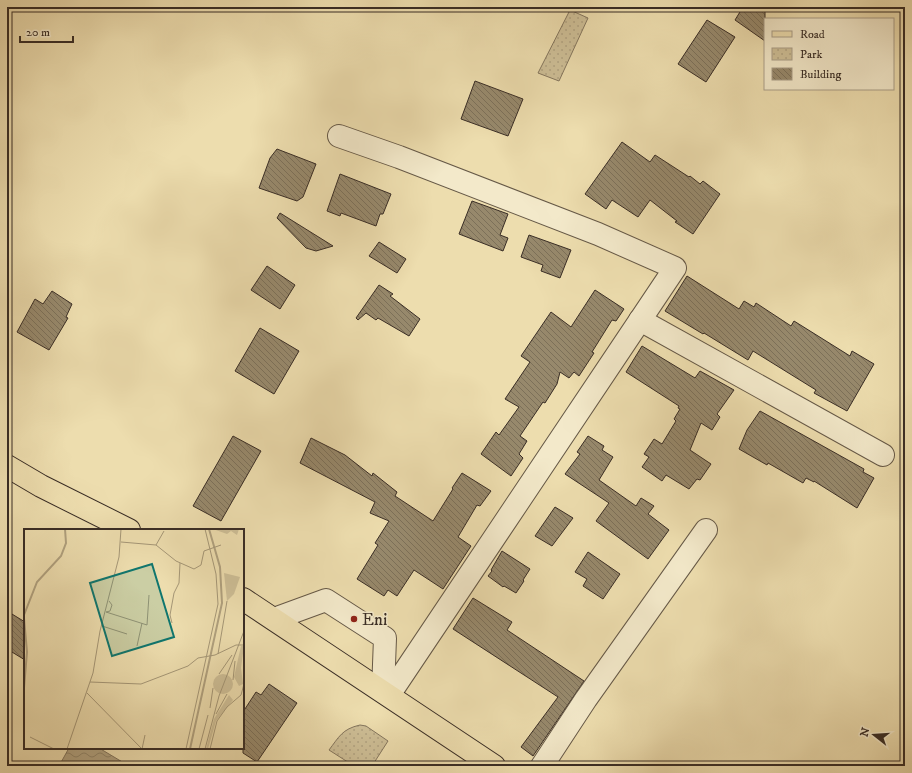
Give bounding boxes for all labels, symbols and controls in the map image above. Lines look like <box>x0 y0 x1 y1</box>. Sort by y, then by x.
scale bar <box>20 18 73 44</box>
legend <box>764 18 894 90</box>
text: 20 m <box>26 25 50 40</box>
text: Road <box>800 27 825 42</box>
text: Park <box>800 47 822 62</box>
text: Building <box>800 67 841 82</box>
inset map <box>24 529 244 749</box>
place label: Eni <box>362 609 387 631</box>
marker: Eni <box>349 614 359 624</box>
north arrow <box>854 715 894 755</box>
text: N <box>857 726 873 739</box>

